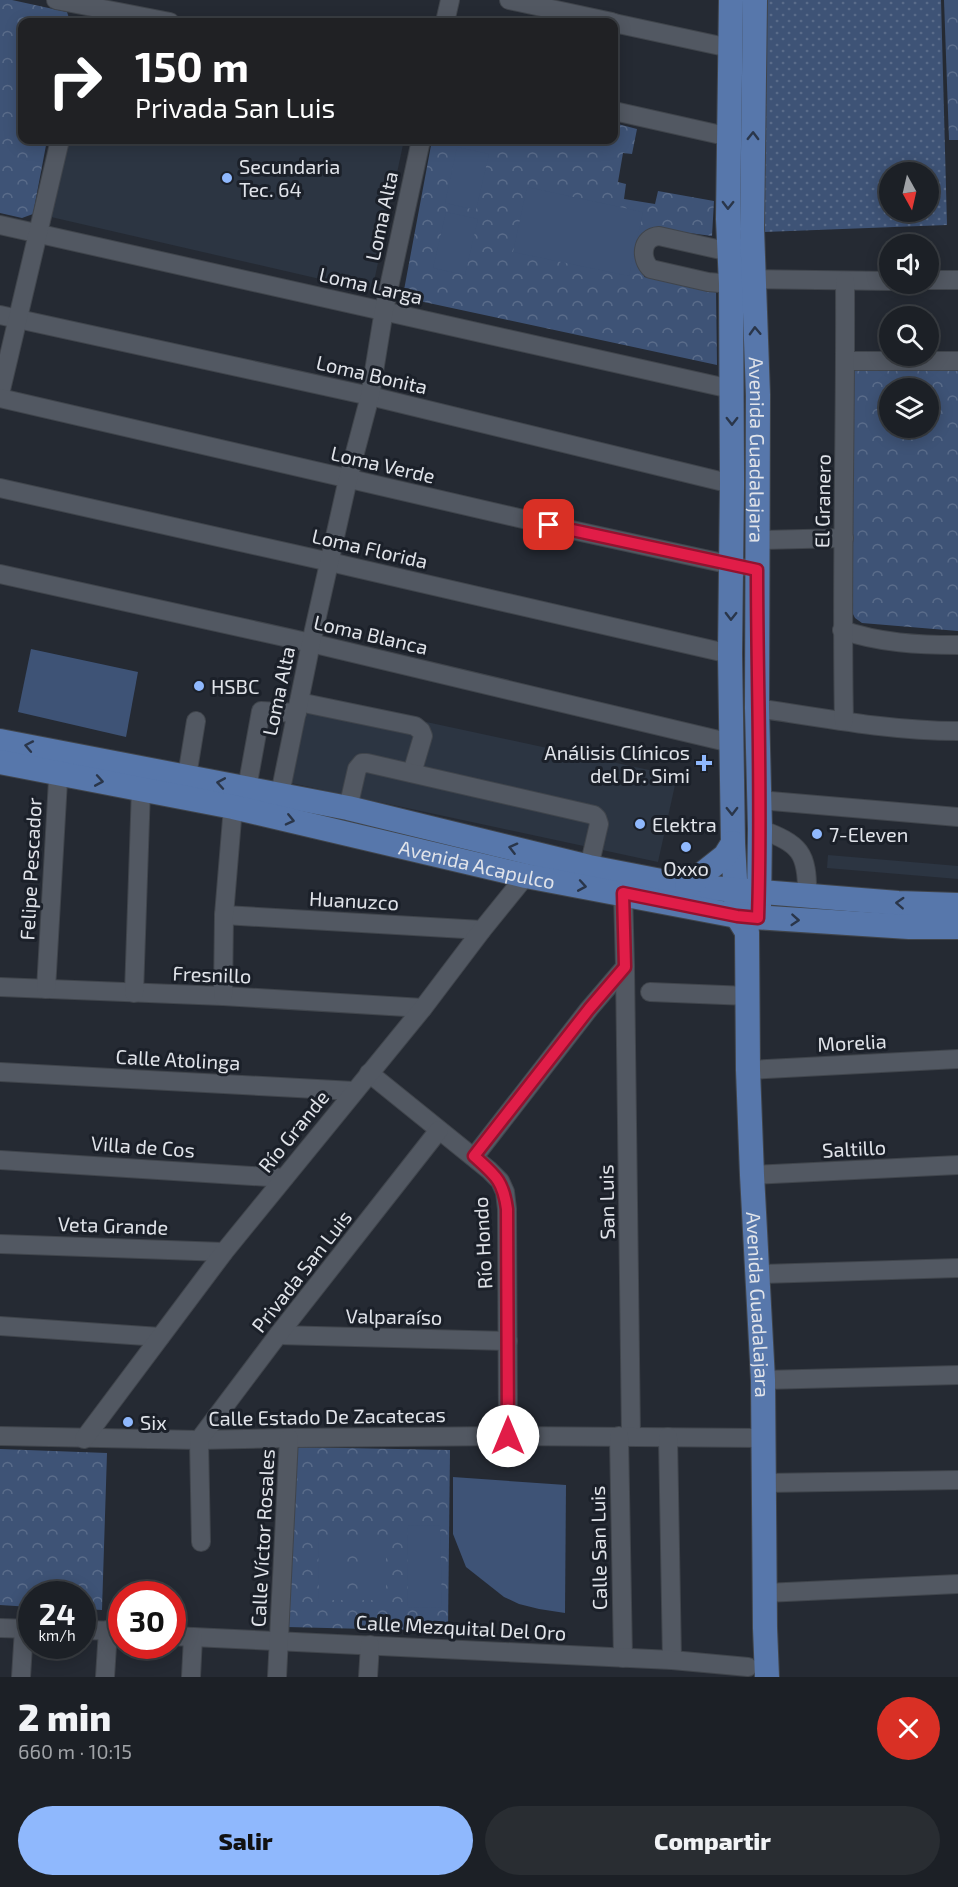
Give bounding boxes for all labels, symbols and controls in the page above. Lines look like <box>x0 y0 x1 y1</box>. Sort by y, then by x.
text: 150 m <box>135 40 249 90</box>
icon: right <box>36 42 114 120</box>
text: Privada San Luis <box>135 91 335 123</box>
one-way arrow <box>747 132 759 141</box>
place label: Secundaria Tec. 64 <box>239 154 340 201</box>
north arrow <box>879 162 939 222</box>
map controls <box>879 162 939 438</box>
street label: Loma Alta <box>360 169 402 263</box>
marker: Secundaria Tec. 64 <box>220 171 234 185</box>
one-way arrow <box>722 201 735 210</box>
button: sound <box>879 234 939 294</box>
street label: Loma Larga <box>317 261 425 309</box>
button: search <box>879 306 939 366</box>
one-way arrow <box>749 327 762 336</box>
street label: Loma Bonita <box>314 350 430 398</box>
street label: Avenida Guadalajara <box>745 356 770 543</box>
button: layers <box>879 378 939 438</box>
one-way arrow <box>725 417 738 426</box>
street label: Loma Verde <box>329 440 437 488</box>
street label: El Granero <box>809 454 835 548</box>
pin <box>523 499 574 550</box>
icon: arrive <box>532 508 565 541</box>
street label: Loma Florida <box>310 523 430 573</box>
street label: Loma Blanca <box>312 609 430 659</box>
one-way arrow <box>724 612 737 621</box>
street label: Loma Alta <box>257 644 299 738</box>
place label: HSBC <box>211 674 259 698</box>
marker: HSBC <box>192 679 206 693</box>
place label: Análisis Clínicos del Dr. Simi <box>544 740 690 787</box>
one-way arrow <box>24 741 34 754</box>
marker: Análisis Clínicos del Dr. Simi <box>695 754 713 772</box>
one-way arrow <box>94 775 103 787</box>
one-way arrow <box>216 777 225 789</box>
street label: Felipe Pescador <box>14 797 46 941</box>
one-way arrow <box>726 807 739 816</box>
place label: Elektra <box>652 812 717 836</box>
one-way arrow <box>284 813 294 826</box>
marker: Elektra <box>633 817 647 831</box>
place label: 7-Eleven <box>829 822 908 846</box>
marker: 7-Eleven <box>810 827 824 841</box>
street label: Avenida Acapulco <box>397 835 557 893</box>
marker: Oxxo <box>679 840 693 854</box>
one-way arrow <box>508 843 518 856</box>
place label: Oxxo <box>663 856 709 880</box>
one-way arrow <box>577 879 587 892</box>
street label: Huanuzco <box>308 886 400 914</box>
one-way arrow <box>895 896 904 909</box>
one-way arrow <box>791 914 800 927</box>
street label: Fresnillo <box>172 961 252 987</box>
street label: Morelia <box>817 1028 887 1056</box>
street label: Calle Atolinga <box>115 1044 241 1074</box>
street label: Río Grande <box>253 1085 333 1177</box>
street label: Villa de Cos <box>90 1130 196 1162</box>
street label: Saltillo <box>822 1134 886 1162</box>
street label: San Luis <box>593 1164 619 1240</box>
street label: Río Hondo <box>468 1196 496 1290</box>
street label: Privada San Luis <box>246 1205 356 1337</box>
street label: Veta Grande <box>57 1211 169 1239</box>
street label: Avenida Guadalajara <box>742 1211 775 1398</box>
street label: Valparaíso <box>345 1303 443 1329</box>
street label: Calle Estado De Zacatecas <box>208 1402 446 1430</box>
position arrow <box>476 1404 540 1468</box>
place label: Six <box>140 1410 167 1434</box>
marker: Six <box>121 1415 135 1429</box>
street label: Calle Víctor Rosales <box>245 1448 279 1628</box>
street label: Calle San Luis <box>585 1486 611 1610</box>
speed limit sign: 30 <box>108 1581 186 1659</box>
text: 24 <box>39 1595 75 1631</box>
street label: Calle Mezquital Del Oro <box>355 1610 567 1644</box>
text: km/h <box>38 1626 76 1644</box>
text: 2 min <box>18 1695 111 1738</box>
button: close <box>877 1697 940 1760</box>
text: 660 m · 10:15 <box>18 1739 132 1763</box>
button: Salir <box>18 1806 473 1875</box>
button: Compartir <box>485 1806 940 1875</box>

